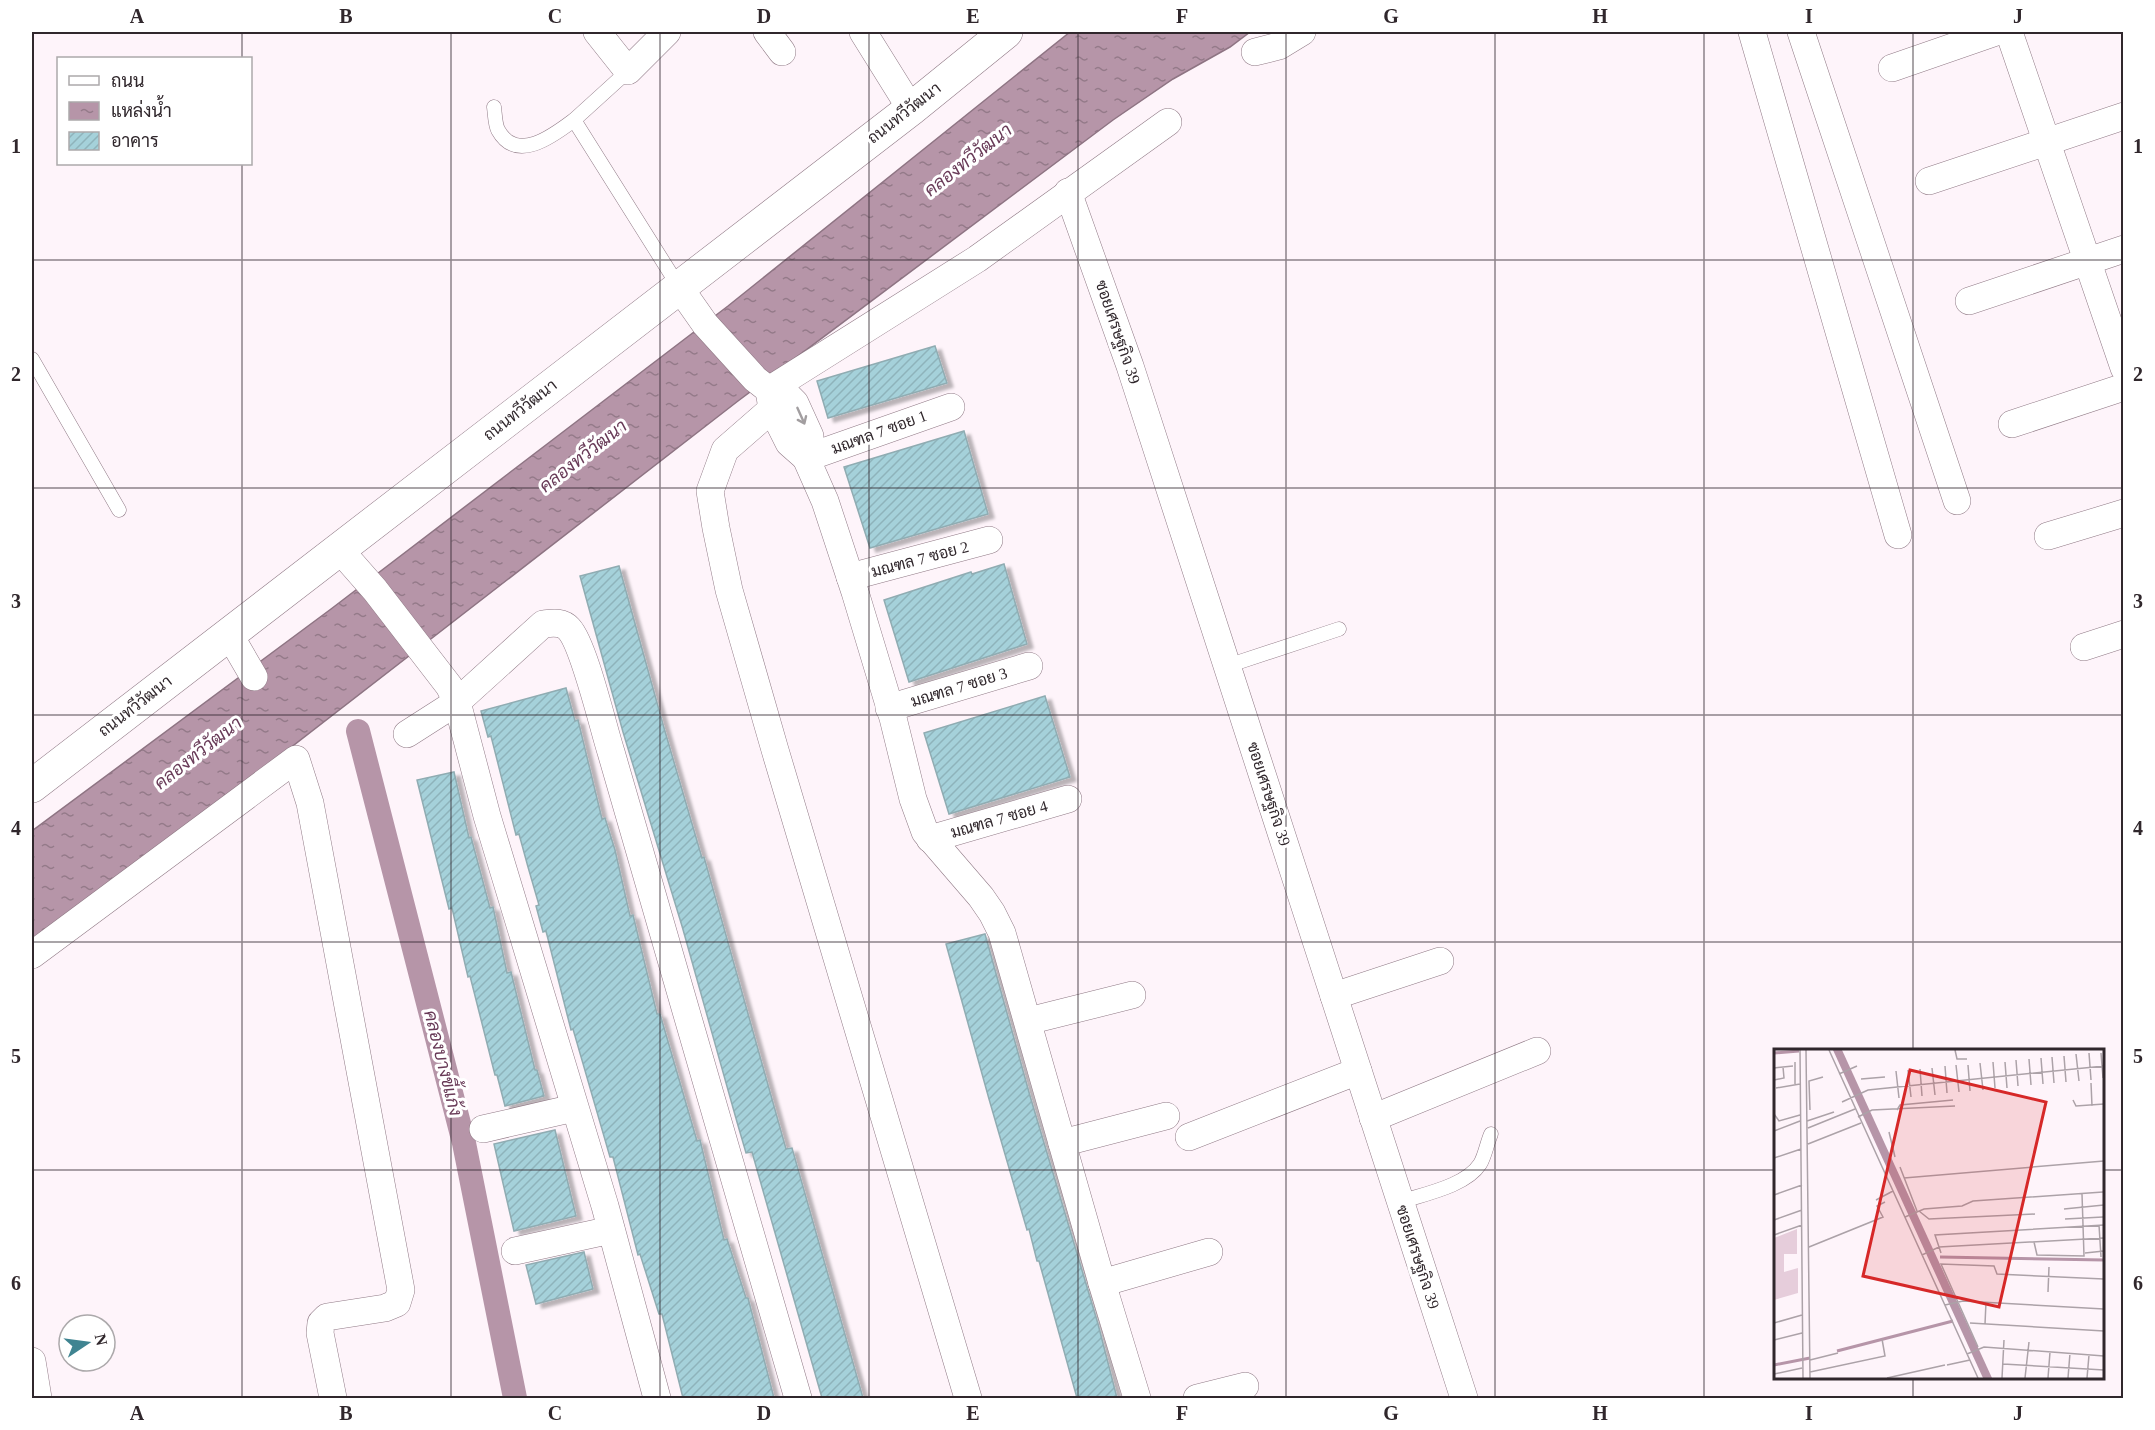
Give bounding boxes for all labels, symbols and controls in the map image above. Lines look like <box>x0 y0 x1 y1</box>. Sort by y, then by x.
text: A <box>130 5 145 27</box>
text: B <box>339 5 353 27</box>
text: C <box>548 5 562 27</box>
text: D <box>757 5 771 27</box>
text: E <box>966 5 980 27</box>
text: F <box>1176 5 1188 27</box>
text: G <box>1383 5 1399 27</box>
text: H <box>1592 5 1608 27</box>
text: I <box>1805 5 1813 27</box>
text: J <box>2013 5 2023 27</box>
legend <box>57 57 252 165</box>
text: ถนน <box>111 71 144 91</box>
street label: ถนนทวีวัฒนา <box>862 77 944 147</box>
text: แหล่งน้ำ <box>111 95 172 121</box>
water label: คลองทวีวัฒนา <box>918 117 1016 200</box>
text: อาคาร <box>111 131 159 151</box>
text: 1 <box>11 135 21 157</box>
text: 1 <box>2133 135 2143 157</box>
street label: ซอยเศรษฐกิจ 39 <box>1090 278 1145 387</box>
text: 2 <box>11 363 21 385</box>
text: 2 <box>2133 363 2143 385</box>
street label: ถนนทวีวัฒนา <box>478 374 560 444</box>
one-way arrow <box>796 406 807 424</box>
street label: มณฑล 7 ซอย 1 <box>829 407 929 457</box>
water label: คลองทวีวัฒนา <box>533 413 631 496</box>
street label: มณฑล 7 ซอย 2 <box>869 538 971 580</box>
text: 3 <box>11 590 21 612</box>
text: 3 <box>2133 590 2143 612</box>
street label: มณฑล 7 ซอย 3 <box>909 664 1009 710</box>
street label: ถนนทวีวัฒนา <box>93 670 175 740</box>
water label: คลองทวีวัฒนา <box>148 710 246 793</box>
street label: ซอยเศรษฐกิจ 39 <box>1242 740 1295 849</box>
street label: มณฑล 7 ซอย 4 <box>949 797 1049 841</box>
text: 4 <box>11 817 21 839</box>
text: 4 <box>2133 817 2143 839</box>
water label: คลองบางขี้แก้ง <box>420 1007 472 1118</box>
text: 5 <box>11 1045 21 1067</box>
text: 5 <box>2133 1045 2143 1067</box>
inset map <box>1774 1049 2104 1379</box>
street label: ซอยเศรษฐกิจ 39 <box>1391 1203 1444 1312</box>
text: 6 <box>11 1272 21 1294</box>
text: 6 <box>2133 1272 2143 1294</box>
north arrow <box>57 1313 117 1373</box>
text: N <box>92 1332 111 1348</box>
text: A <box>130 1402 145 1424</box>
text: B <box>339 1402 353 1424</box>
text: C <box>548 1402 562 1424</box>
text: D <box>757 1402 771 1424</box>
text: E <box>966 1402 980 1424</box>
text: F <box>1176 1402 1188 1424</box>
text: G <box>1383 1402 1399 1424</box>
text: H <box>1592 1402 1608 1424</box>
text: I <box>1805 1402 1813 1424</box>
text: J <box>2013 1402 2023 1424</box>

